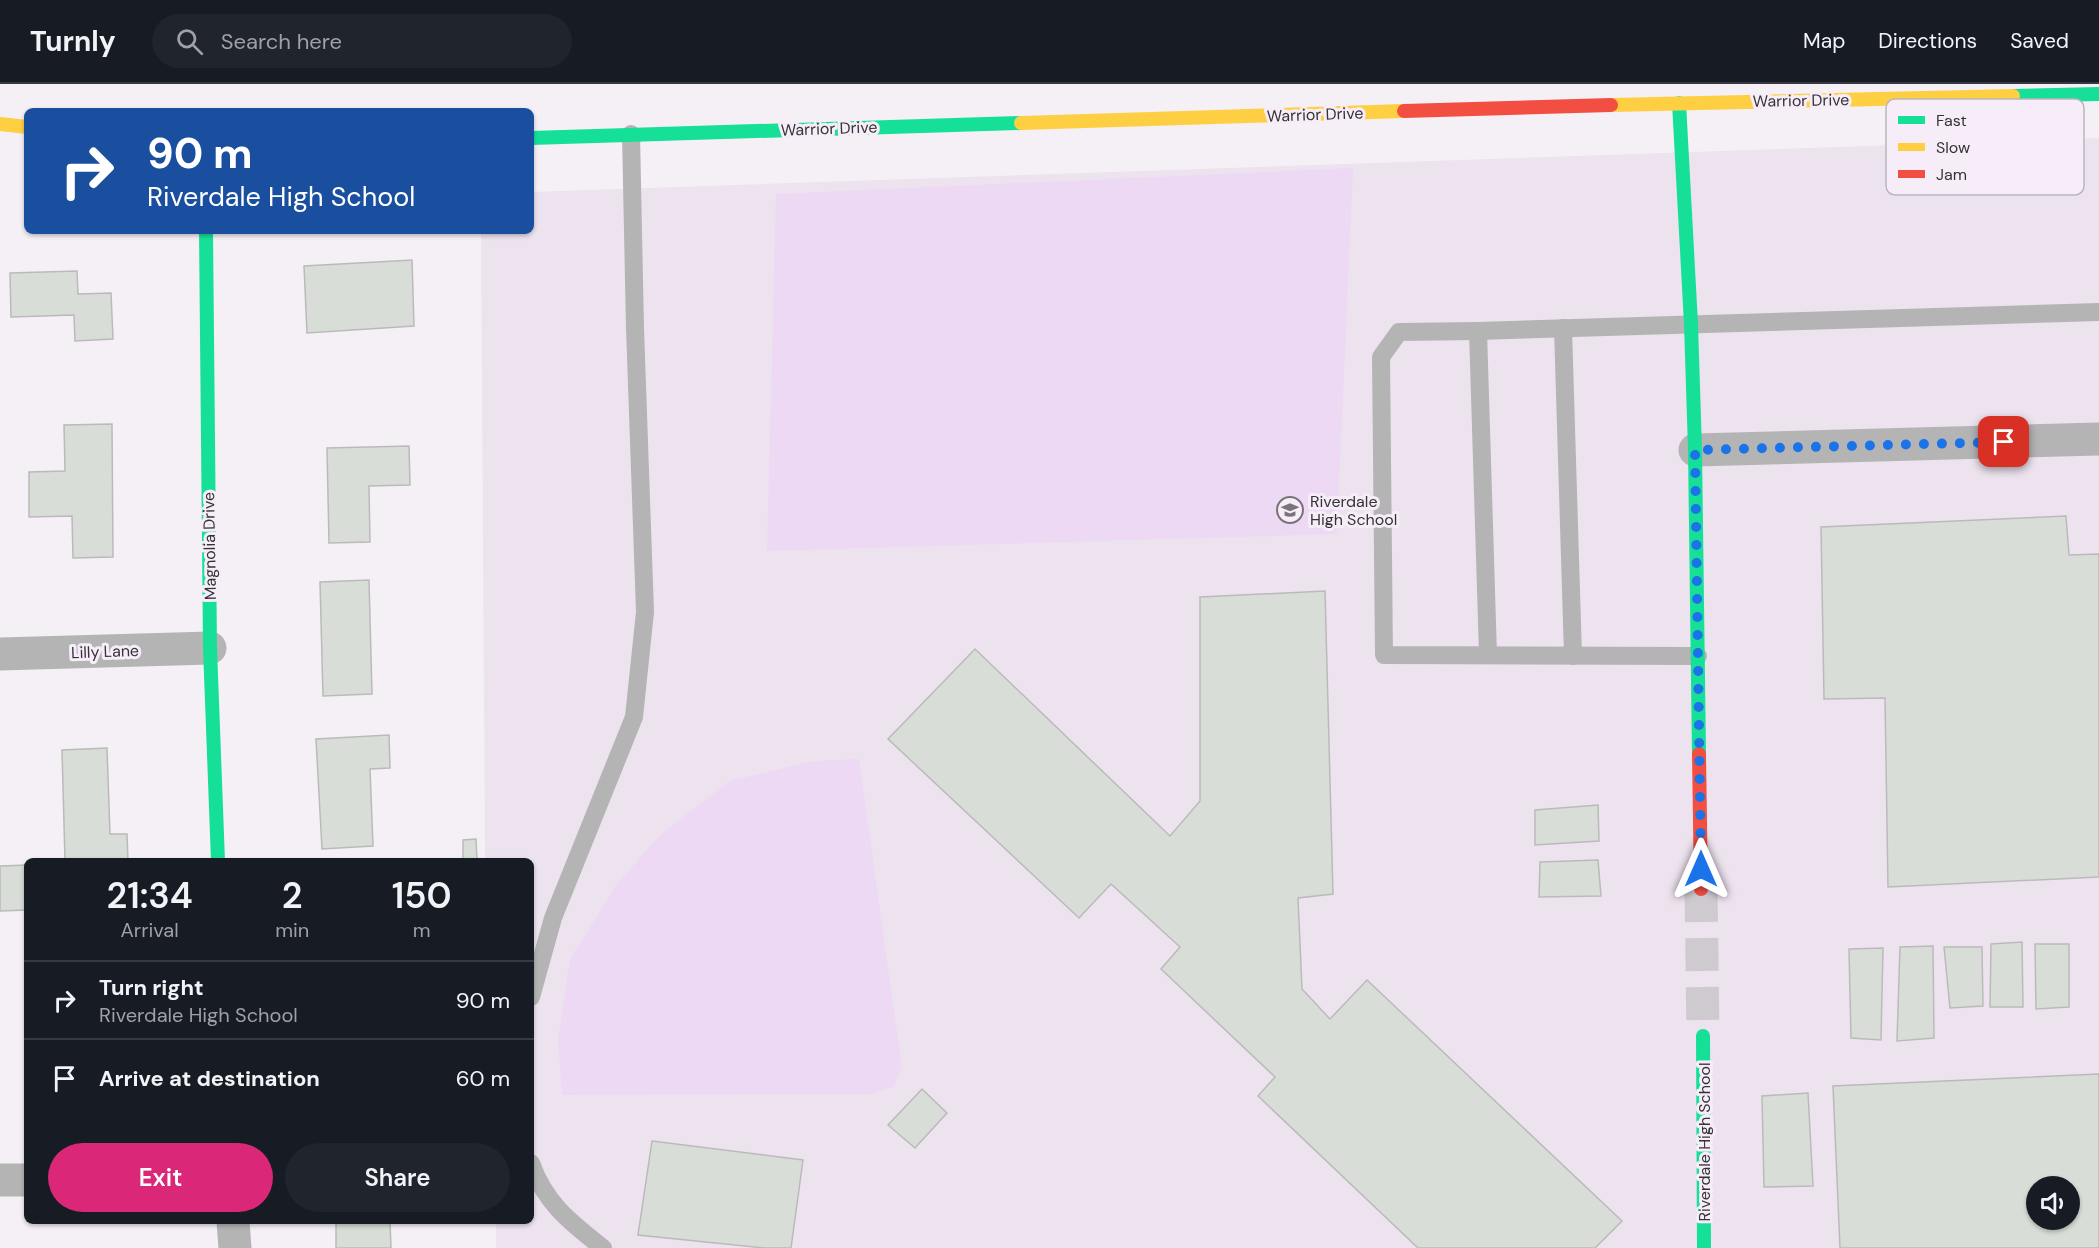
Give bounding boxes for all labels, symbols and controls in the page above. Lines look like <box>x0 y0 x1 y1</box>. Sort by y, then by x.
search box <box>152 14 572 68</box>
text: Turnly <box>30 23 116 60</box>
icon: search <box>173 25 206 58</box>
text: Search here <box>221 27 342 56</box>
text: Map <box>1803 27 1845 55</box>
text: Directions <box>1878 27 1977 55</box>
text: Saved <box>2010 27 2069 55</box>
street label: Warrior Drive <box>1753 89 1850 112</box>
legend <box>1886 99 2084 195</box>
street label: Warrior Drive <box>1266 102 1364 127</box>
text: Fast <box>1936 110 1967 131</box>
street label: Warrior Drive <box>780 116 878 141</box>
text: 90 m <box>147 126 253 181</box>
icon: right <box>48 132 126 210</box>
text: Slow <box>1936 137 1970 158</box>
text: Jam <box>1936 164 1967 185</box>
text: Riverdale High School <box>147 179 415 214</box>
pin <box>1978 416 2029 467</box>
icon: arrive <box>1987 425 2020 458</box>
place label: Riverdale High School <box>1310 491 1397 530</box>
street label: Magnolia Drive <box>198 492 221 600</box>
school or university icon: Riverdale High School <box>1275 495 1305 525</box>
street label: Lilly Lane <box>71 640 139 663</box>
position arrow <box>1669 837 1733 901</box>
text: 21:34 <box>106 872 193 919</box>
text: 2 <box>282 872 303 919</box>
text: 150 <box>392 872 452 919</box>
text: Arrival <box>120 917 179 943</box>
text: min <box>275 917 309 943</box>
text: m <box>413 917 431 943</box>
text: Turn right <box>99 973 204 1002</box>
icon: right <box>48 984 81 1017</box>
text: 90 m <box>456 986 510 1015</box>
text: Riverdale High School <box>99 1002 298 1028</box>
icon: arrive <box>48 1062 81 1095</box>
street label: Riverdale High School <box>1694 1062 1715 1222</box>
text: Arrive at destination <box>99 1064 320 1093</box>
text: 60 m <box>456 1064 510 1093</box>
button: Exit <box>48 1143 273 1212</box>
button: Share <box>285 1143 510 1212</box>
map controls <box>2026 1176 2080 1230</box>
button: sound <box>2026 1176 2080 1230</box>

